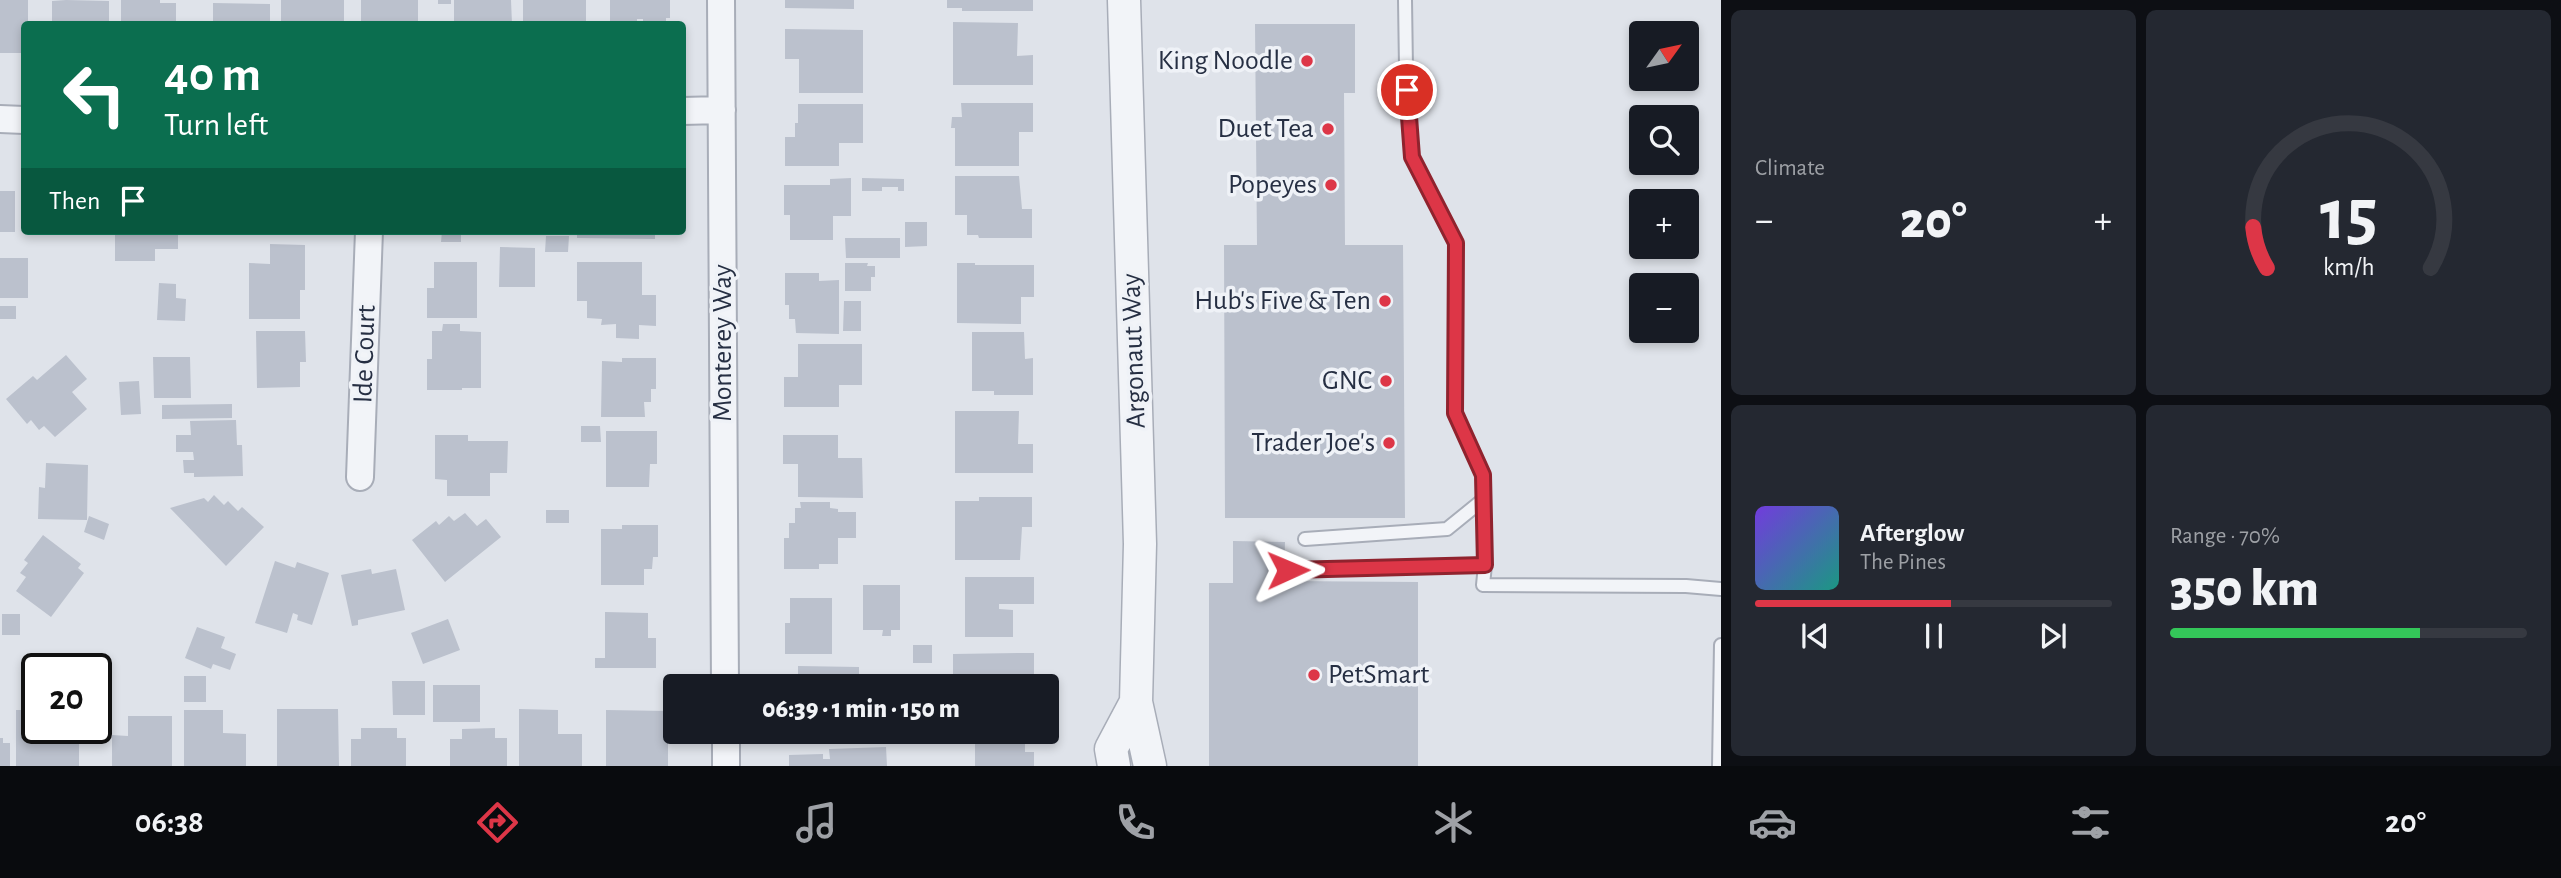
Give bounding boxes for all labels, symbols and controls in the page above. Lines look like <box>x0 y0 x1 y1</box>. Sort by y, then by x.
north arrow <box>1629 21 1699 91</box>
map controls <box>1629 21 1699 343</box>
place label: King Noodle <box>1158 47 1293 75</box>
icon: left <box>49 49 140 140</box>
text: 40 m <box>164 51 261 100</box>
marker: King Noodle <box>1299 53 1315 69</box>
pin <box>1377 60 1437 120</box>
icon: arrive <box>1388 71 1426 109</box>
button: search <box>1629 105 1699 175</box>
text: Turn left <box>164 109 268 141</box>
place label: Duet Tea <box>1217 115 1314 143</box>
marker: Duet Tea <box>1320 121 1336 137</box>
text: Climate <box>1755 157 1825 180</box>
place label: Popeyes <box>1228 171 1317 199</box>
marker: Popeyes <box>1323 177 1339 193</box>
text: 15 <box>2320 181 2377 254</box>
icon: arrive <box>114 182 152 220</box>
text: Then <box>49 188 100 214</box>
button: + <box>1629 189 1699 259</box>
text: 20° <box>1900 195 1967 247</box>
text: − <box>1755 202 1773 240</box>
text: + <box>2094 202 2112 240</box>
text: km/h <box>2323 255 2374 280</box>
street label: Monterey Way <box>709 264 737 422</box>
street label: Argonaut Way <box>1117 273 1151 429</box>
button: − <box>1629 273 1699 343</box>
place label: Hub's Five & Ten <box>1194 287 1371 315</box>
marker: Hub's Five & Ten <box>1377 293 1393 309</box>
street label: Ide Court <box>349 304 381 404</box>
place label: GNC <box>1322 367 1372 395</box>
marker: GNC <box>1378 373 1394 389</box>
place label: Trader Joe's <box>1251 429 1375 457</box>
marker: Trader Joe's <box>1381 435 1397 451</box>
text: Afterglow <box>1860 520 1964 546</box>
text: Range · 70% <box>2170 525 2280 548</box>
position arrow <box>1251 533 1325 607</box>
text: The Pines <box>1860 551 1946 574</box>
text: 350 km <box>2170 563 2319 615</box>
icon: previous <box>1796 617 1834 655</box>
icon: pause <box>1915 617 1953 655</box>
icon: next <box>2034 617 2072 655</box>
speed limit sign: 20 <box>21 653 112 744</box>
place label: PetSmart <box>1328 661 1429 689</box>
marker: PetSmart <box>1306 667 1322 683</box>
text: 06:39 · 1 min · 150 m <box>762 696 960 722</box>
icon: directions <box>473 798 522 847</box>
icon: music <box>792 798 841 847</box>
icon: phone <box>1111 798 1160 847</box>
icon: climate <box>1429 798 1478 847</box>
icon: car <box>1748 798 1797 847</box>
icon: filters <box>2066 798 2115 847</box>
text: 06:38 <box>135 806 204 838</box>
text: 20° <box>2385 806 2426 838</box>

